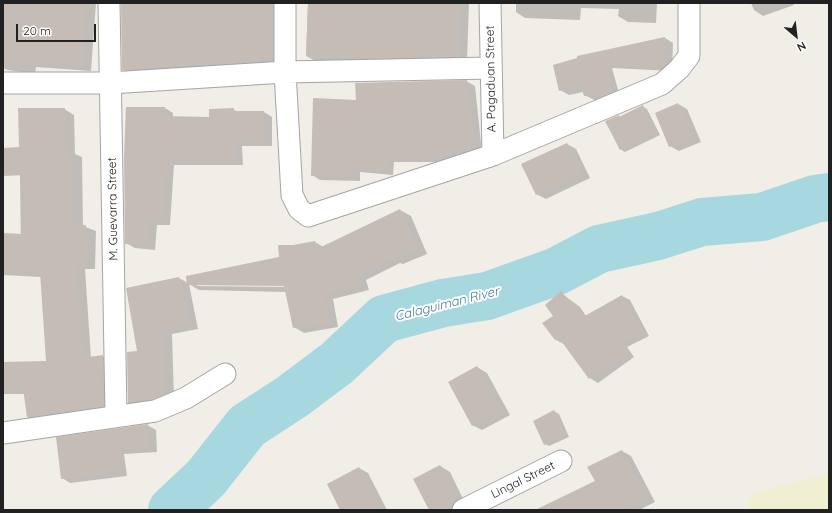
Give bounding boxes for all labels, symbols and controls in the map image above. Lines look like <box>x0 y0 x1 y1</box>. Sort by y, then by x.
scale bar <box>18 16 98 42</box>
north arrow <box>776 16 816 56</box>
text: 20 m <box>23 23 51 38</box>
street label: A. Pagaduan Street <box>483 25 499 133</box>
text: N <box>795 39 808 55</box>
street label: M. Guevarra Street <box>105 157 121 261</box>
water label: Calaguiman River <box>393 284 501 324</box>
street label: Lingal Street <box>489 458 557 502</box>

